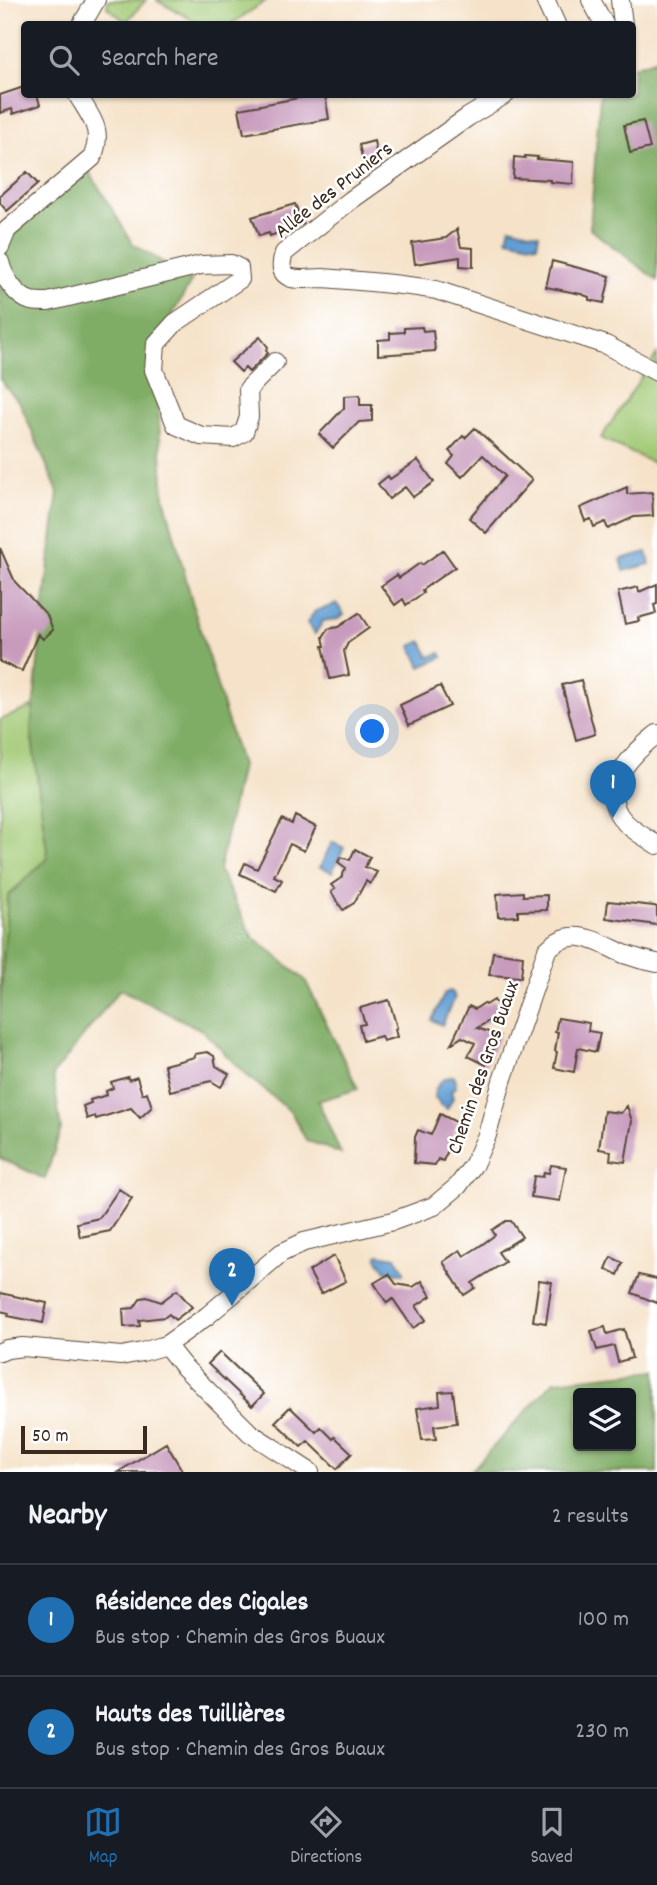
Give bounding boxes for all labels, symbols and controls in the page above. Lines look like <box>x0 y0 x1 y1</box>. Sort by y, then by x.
search box <box>21 21 636 98</box>
icon: search <box>45 41 83 79</box>
text: Search here <box>101 41 219 78</box>
street label: Allée des Pruniers <box>269 135 400 247</box>
your location <box>355 714 389 748</box>
pin: 1 <box>590 760 636 818</box>
street label: Chemin des Gros Buaux <box>441 977 529 1159</box>
pin: 2 <box>209 1248 255 1306</box>
map controls <box>573 1388 636 1451</box>
button: layers <box>573 1388 636 1451</box>
scale bar <box>21 1423 147 1455</box>
text: 50 m <box>32 1424 69 1451</box>
text: Nearby <box>28 1496 106 1539</box>
text: 2 results <box>552 1501 629 1534</box>
text: Résidence des Cigales <box>95 1585 308 1622</box>
text: 1 <box>48 1604 54 1637</box>
text: 100 m <box>578 1604 629 1637</box>
text: Bus stop · Chemin des Gros Buaux <box>95 1622 385 1655</box>
text: Hauts des Tuillières <box>95 1697 285 1734</box>
text: 2 <box>46 1716 56 1749</box>
text: 230 m <box>575 1716 629 1749</box>
text: Bus stop · Chemin des Gros Buaux <box>95 1734 385 1767</box>
tab: Map <box>84 1803 122 1872</box>
tab: Directions <box>290 1803 362 1872</box>
tab: Saved <box>530 1803 573 1872</box>

